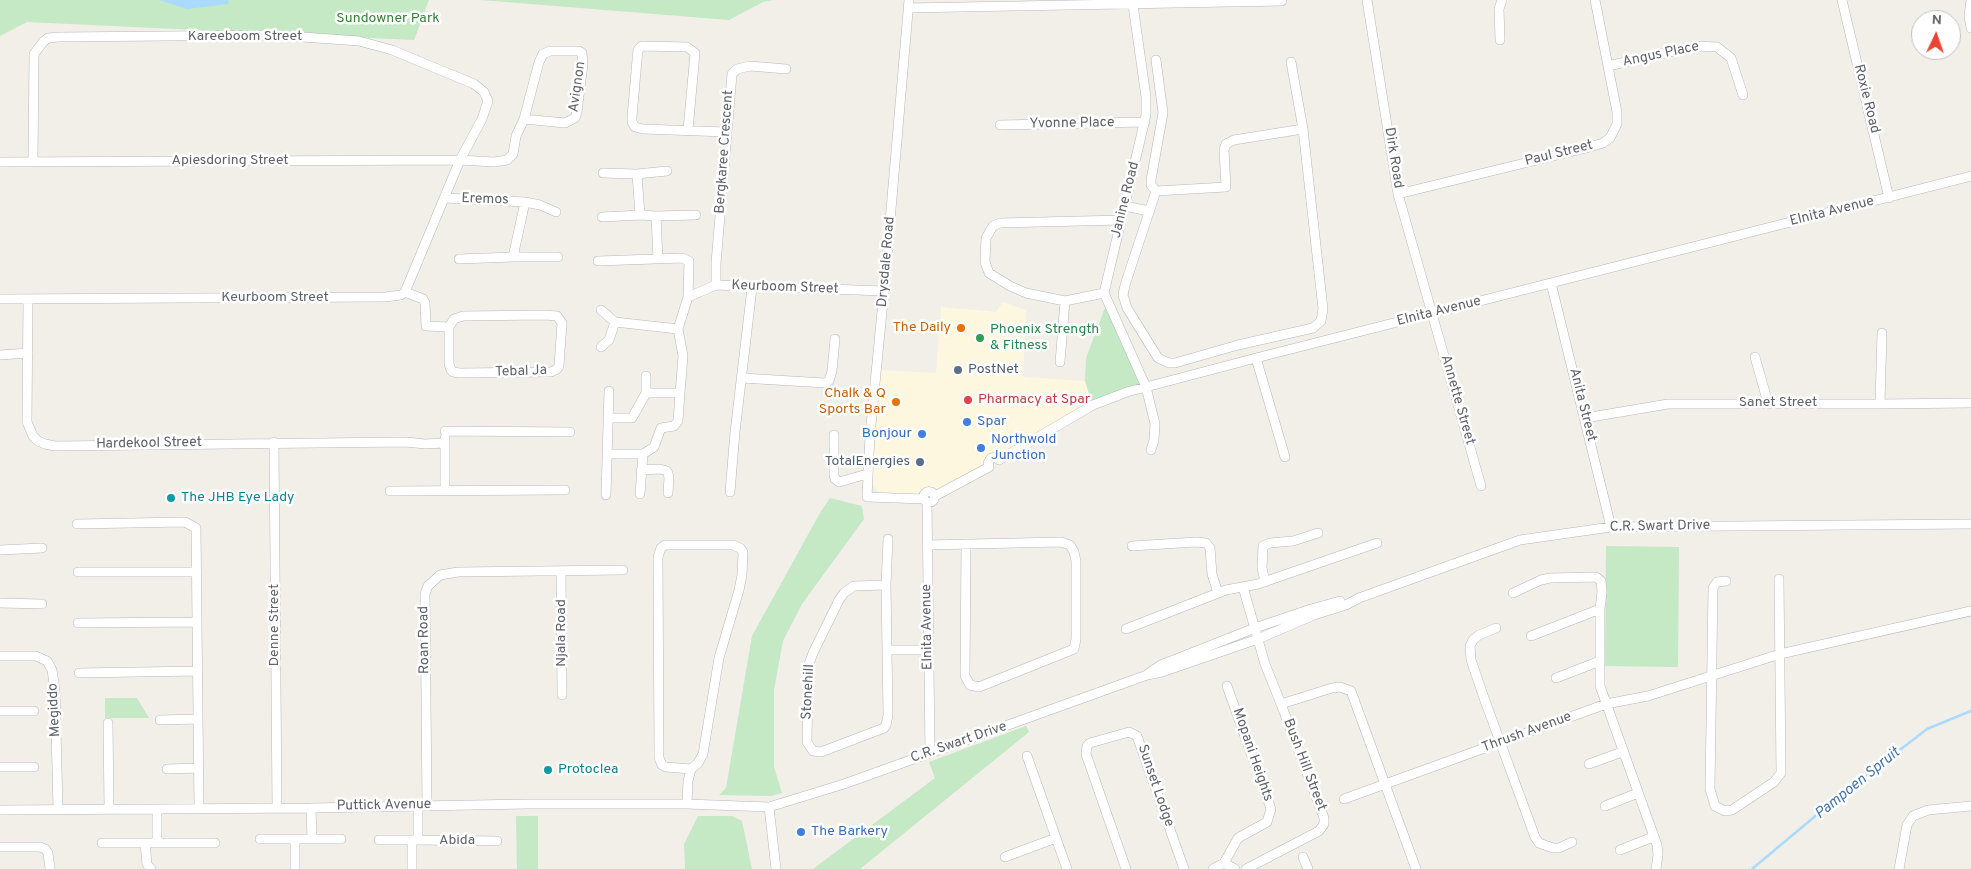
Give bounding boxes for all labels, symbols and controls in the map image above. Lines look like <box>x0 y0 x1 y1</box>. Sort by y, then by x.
north arrow <box>1911 10 1961 60</box>
park label: Sundowner Park <box>336 11 440 27</box>
text: N <box>1931 12 1942 29</box>
street label: Kareeboom Street <box>188 29 302 45</box>
street label: Angus Place <box>1621 39 1701 71</box>
street label: Avignon <box>566 60 590 114</box>
street label: Roxie Road <box>1849 63 1883 135</box>
street label: Bergkaree Crescent <box>712 90 738 214</box>
street label: Yvonne Place <box>1029 115 1115 133</box>
street label: Dirk Road <box>1380 126 1406 190</box>
street label: Paul Street <box>1523 137 1595 171</box>
street label: Apiesdoring Street <box>171 153 289 169</box>
street label: Janine Road <box>1108 160 1144 240</box>
street label: Eremos <box>461 191 509 209</box>
street label: Elnita Avenue <box>1788 193 1876 231</box>
street label: Drysdale Road <box>875 216 899 308</box>
street label: Keurboom Street <box>731 278 839 298</box>
street label: Keurboom Street <box>221 290 329 306</box>
street label: Elnita Avenue <box>1395 293 1483 331</box>
place label: The Daily <box>893 320 951 336</box>
marker: The Daily <box>955 322 967 334</box>
place label: Phoenix Strength & Fitness <box>990 322 1099 354</box>
marker: Phoenix Strength & Fitness <box>974 332 986 344</box>
street label: Annette Street <box>1436 353 1478 447</box>
place label: PostNet <box>968 362 1019 378</box>
street label: Tebal Ja <box>495 363 547 381</box>
marker: PostNet <box>952 364 964 376</box>
street label: Anita Street <box>1565 366 1599 444</box>
place label: Chalk & Q Sports Bar <box>819 386 886 418</box>
place label: Pharmacy at Spar <box>978 392 1090 408</box>
marker: Pharmacy at Spar <box>962 394 974 406</box>
street label: Sanet Street <box>1739 395 1817 411</box>
marker: Chalk & Q Sports Bar <box>890 396 902 408</box>
place label: Spar <box>977 414 1006 430</box>
marker: Spar <box>961 416 973 428</box>
place label: Bonjour <box>862 426 912 442</box>
marker: Bonjour <box>916 428 928 440</box>
place label: Northwold Junction <box>991 432 1056 464</box>
street label: Hardekool Street <box>96 435 202 453</box>
marker: Northwold Junction <box>975 442 987 454</box>
place label: TotalEnergies <box>825 454 910 470</box>
marker: TotalEnergies <box>914 456 926 468</box>
place label: The JHB Eye Lady <box>181 490 294 506</box>
marker: The JHB Eye Lady <box>165 492 177 504</box>
street label: C.R. Swart Drive <box>1610 518 1710 536</box>
street label: Denne Street <box>267 584 283 666</box>
street label: Elnita Avenue <box>919 584 937 670</box>
street label: Njala Road <box>554 599 570 667</box>
street label: Roan Road <box>416 606 434 674</box>
street label: Stonehill <box>799 664 819 720</box>
street label: Megiddo <box>45 683 65 737</box>
street label: Mopani Heights <box>1228 706 1276 804</box>
street label: Thrush Avenue <box>1480 709 1574 757</box>
street label: Bush Hill Street <box>1279 717 1329 813</box>
street label: C.R. Swart Drive <box>909 719 1009 767</box>
street label: Sunset Lodge <box>1133 743 1177 829</box>
water label: Pampoen Spruit <box>1812 744 1904 824</box>
place label: Protoclea <box>558 762 618 778</box>
marker: Protoclea <box>542 764 554 776</box>
street label: Puttick Avenue <box>337 797 431 815</box>
place label: The Barkery <box>811 824 888 840</box>
marker: The Barkery <box>795 826 807 838</box>
street label: Abida <box>439 833 475 849</box>

